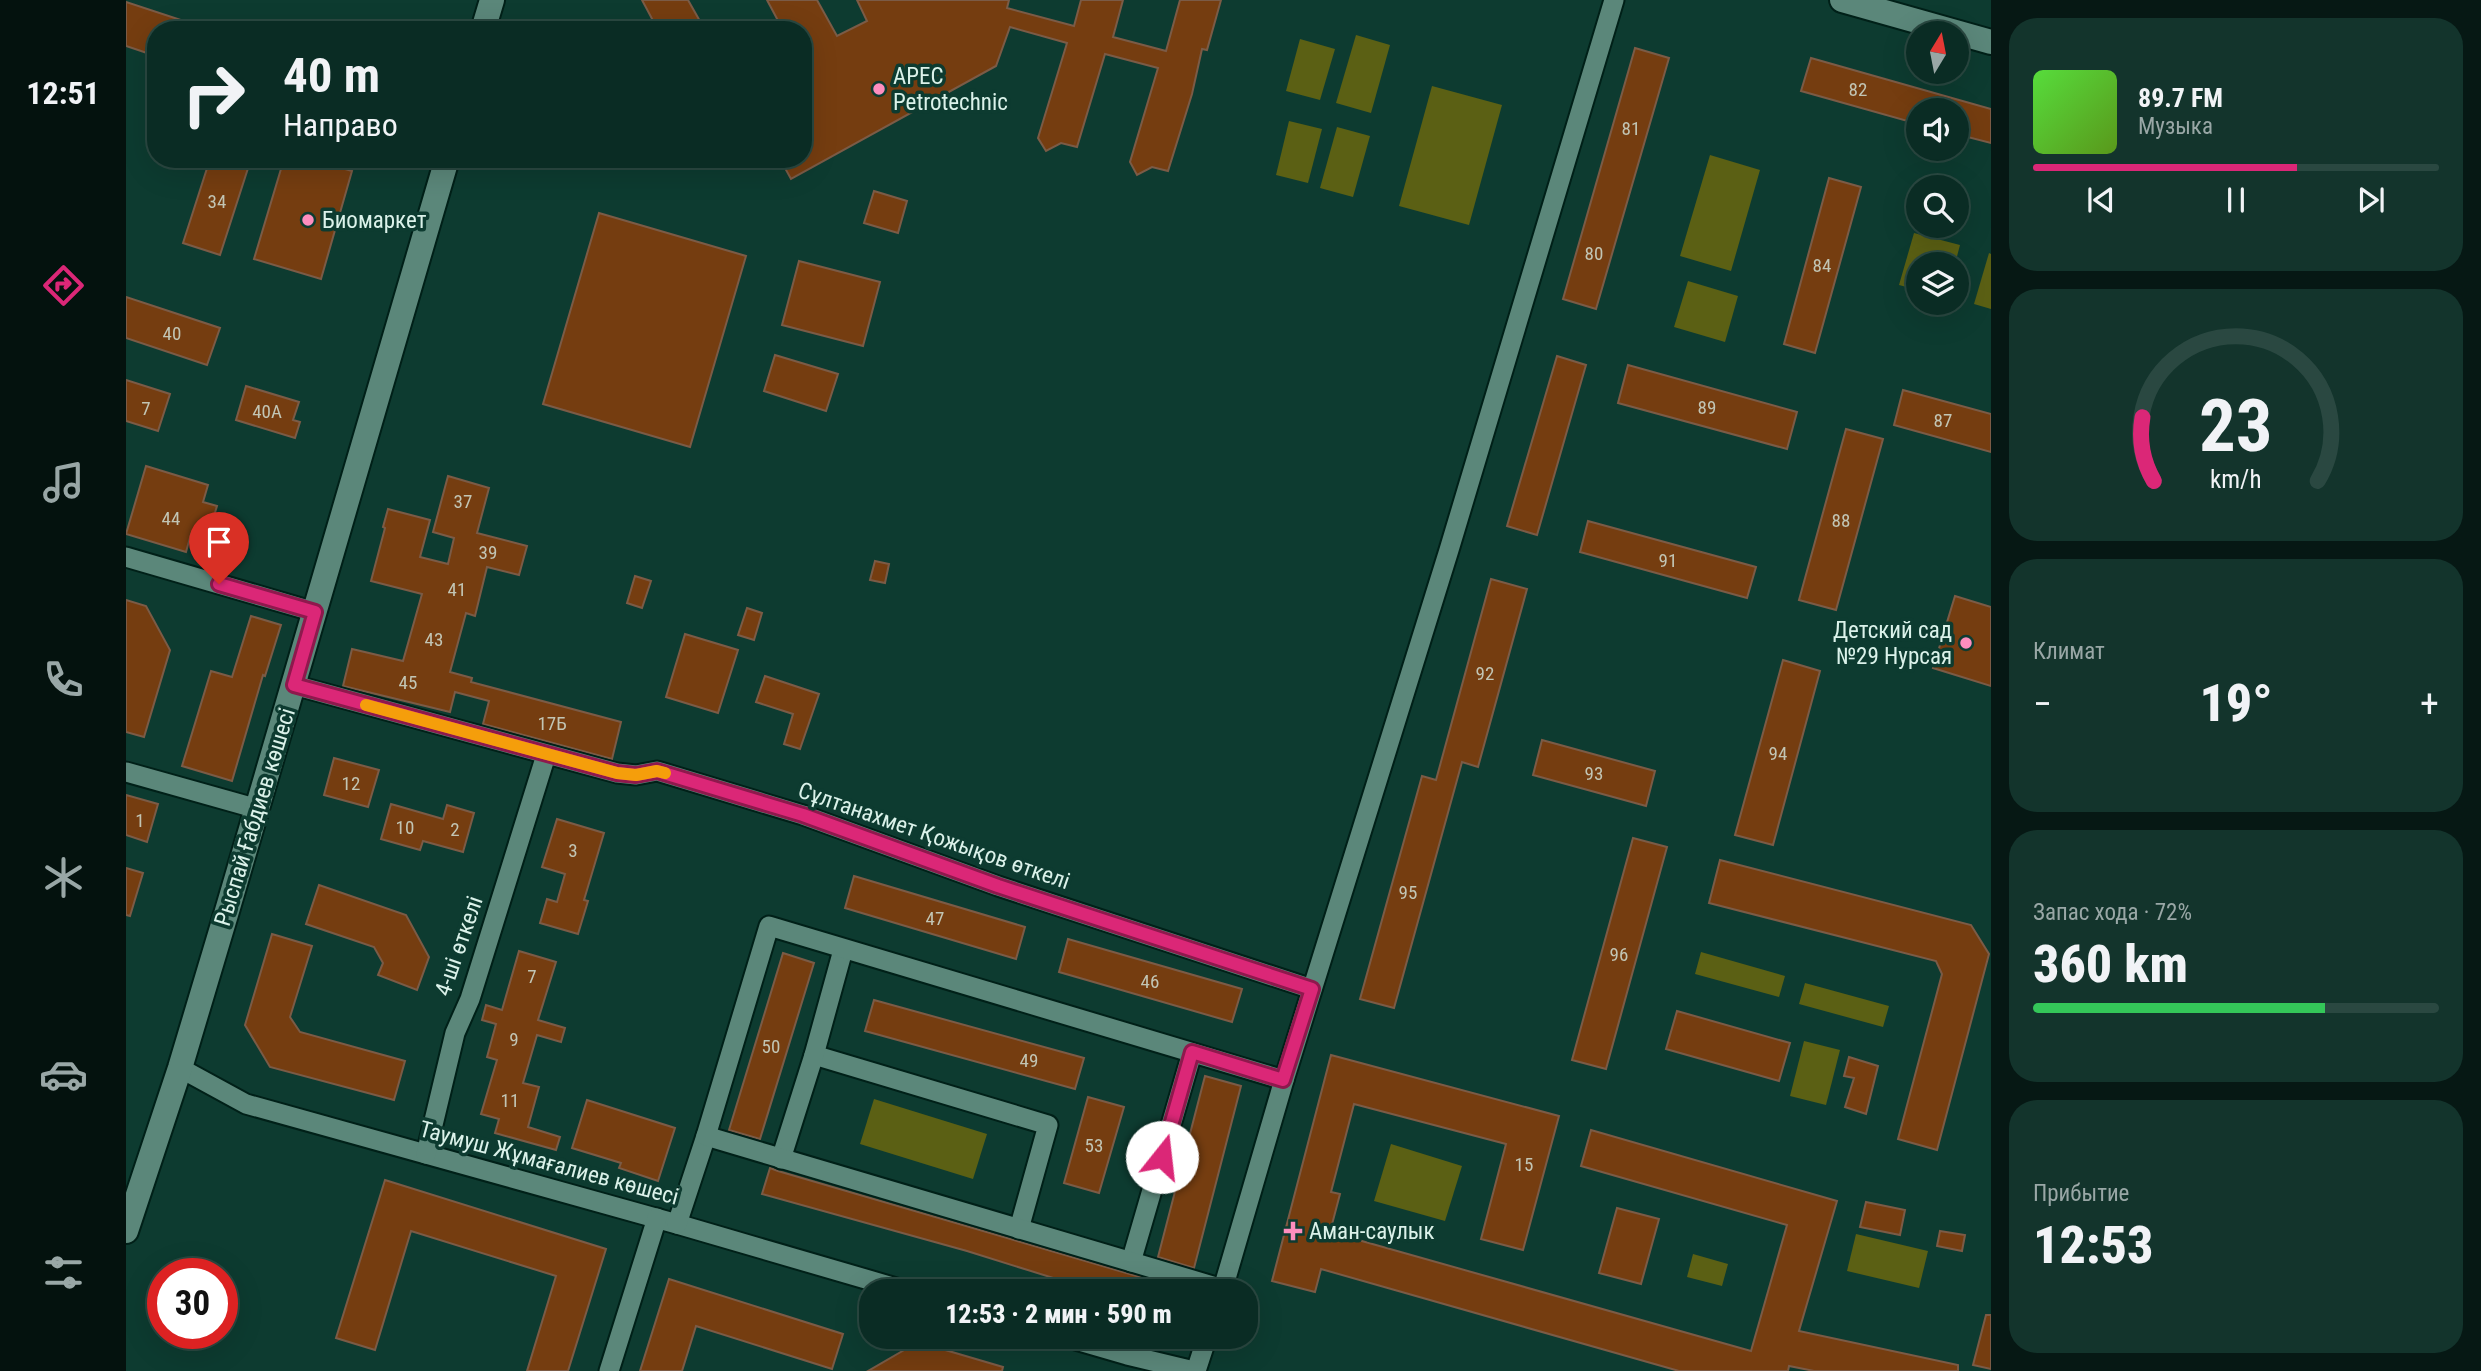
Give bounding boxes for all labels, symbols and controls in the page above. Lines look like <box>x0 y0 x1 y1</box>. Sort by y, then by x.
north arrow <box>1906 21 1969 84</box>
map controls <box>1906 21 1969 315</box>
text: 40 m <box>283 47 380 104</box>
icon: right <box>168 49 259 140</box>
place label: APEC Petrotechnic <box>893 63 1008 116</box>
text: 12:51 <box>26 74 100 112</box>
house number: 82 <box>1849 78 1867 101</box>
marker: APEC Petrotechnic <box>871 81 887 97</box>
text: 89.7 FM <box>2138 83 2223 113</box>
button: sound <box>1906 98 1969 161</box>
text: Направо <box>283 106 398 144</box>
text: Музыка <box>2138 113 2213 140</box>
house number: 81 <box>1622 117 1640 140</box>
button: search <box>1906 175 1969 238</box>
icon: previous <box>2082 181 2120 219</box>
icon: pause <box>2217 181 2255 219</box>
icon: next <box>2352 181 2390 219</box>
house number: 34 <box>208 190 226 213</box>
place label: Биомаркет <box>322 207 427 234</box>
marker: Биомаркет <box>300 212 316 228</box>
house number: 80 <box>1585 242 1603 265</box>
button: layers <box>1906 252 1969 315</box>
house number: 84 <box>1813 254 1831 277</box>
icon: directions <box>39 261 88 310</box>
house number: 40 <box>163 322 181 345</box>
text: 23 <box>2199 383 2273 469</box>
house number: 89 <box>1698 396 1716 419</box>
house number: 7 <box>141 397 151 420</box>
house number: 40А <box>252 400 282 423</box>
house number: 87 <box>1934 409 1952 432</box>
icon: music <box>39 458 88 507</box>
text: km/h <box>2210 465 2262 494</box>
house number: 37 <box>454 490 472 513</box>
house number: 44 <box>162 507 180 530</box>
house number: 88 <box>1832 509 1850 532</box>
pin <box>189 512 249 584</box>
icon: arrive <box>200 523 238 561</box>
house number: 39 <box>479 541 497 564</box>
house number: 91 <box>1659 549 1677 572</box>
house number: 41 <box>448 578 466 601</box>
place label: Детский сад №29 Нурсая <box>1833 617 1952 670</box>
house number: 43 <box>425 628 443 651</box>
marker: Детский сад №29 Нурсая <box>1958 635 1974 651</box>
text: Климат <box>2033 638 2105 665</box>
icon: phone <box>39 655 88 704</box>
house number: 92 <box>1476 662 1494 685</box>
house number: 45 <box>399 671 417 694</box>
text: 19° <box>2199 673 2273 734</box>
text: − <box>2033 682 2052 726</box>
text: + <box>2420 682 2439 726</box>
street label: Рыспай Ғабдиев көшесі <box>209 705 301 929</box>
house number: 17Б <box>537 712 567 735</box>
house number: 94 <box>1769 742 1787 765</box>
house number: 93 <box>1585 762 1603 785</box>
house number: 12 <box>342 772 360 795</box>
street label: Сұлтанахмет Қожықов өткелі <box>795 777 1073 895</box>
house number: 1 <box>135 809 145 832</box>
house number: 10 <box>396 816 414 839</box>
house number: 2 <box>450 818 460 841</box>
house number: 3 <box>568 839 578 862</box>
icon: climate <box>39 853 88 902</box>
house number: 95 <box>1399 881 1417 904</box>
street label: 4-ші өткелі <box>429 893 489 999</box>
text: Запас хода · 72% <box>2033 899 2192 926</box>
house number: 47 <box>926 907 944 930</box>
text: 360 km <box>2033 934 2188 995</box>
house number: 96 <box>1610 943 1628 966</box>
house number: 7 <box>527 965 537 988</box>
house number: 46 <box>1141 970 1159 993</box>
house number: 9 <box>509 1028 519 1051</box>
house number: 50 <box>762 1035 780 1058</box>
house number: 49 <box>1020 1049 1038 1072</box>
icon: car <box>39 1050 88 1099</box>
house number: 11 <box>501 1089 519 1112</box>
street label: Таумуш Жұмағалиев көшесі <box>416 1115 682 1211</box>
position arrow <box>1125 1120 1199 1194</box>
house number: 53 <box>1085 1134 1103 1157</box>
house number: 15 <box>1515 1153 1533 1176</box>
text: Прибытие <box>2033 1180 2129 1207</box>
text: 12:53 <box>2033 1215 2153 1276</box>
place label: Аман-саулык <box>1309 1218 1435 1245</box>
marker: Аман-саулык <box>1283 1221 1303 1241</box>
icon: filters <box>39 1248 88 1297</box>
speed limit sign: 30 <box>147 1258 238 1349</box>
text: 12:53 · 2 мин · 590 m <box>945 1299 1172 1329</box>

